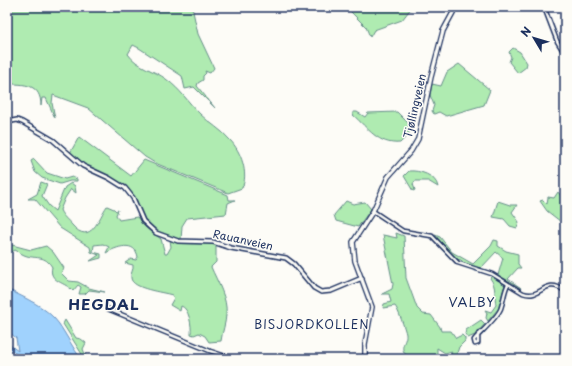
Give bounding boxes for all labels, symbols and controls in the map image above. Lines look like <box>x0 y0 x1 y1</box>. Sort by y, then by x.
north arrow <box>514 18 554 58</box>
text: N <box>516 23 535 40</box>
street label: Tjøllingveien <box>399 72 430 140</box>
street label: Rauanveien <box>211 225 275 254</box>
district label: HEGDAL <box>68 292 140 315</box>
district label: VALBY <box>448 292 496 311</box>
district label: BISJORDKOLLEN <box>254 315 370 333</box>

